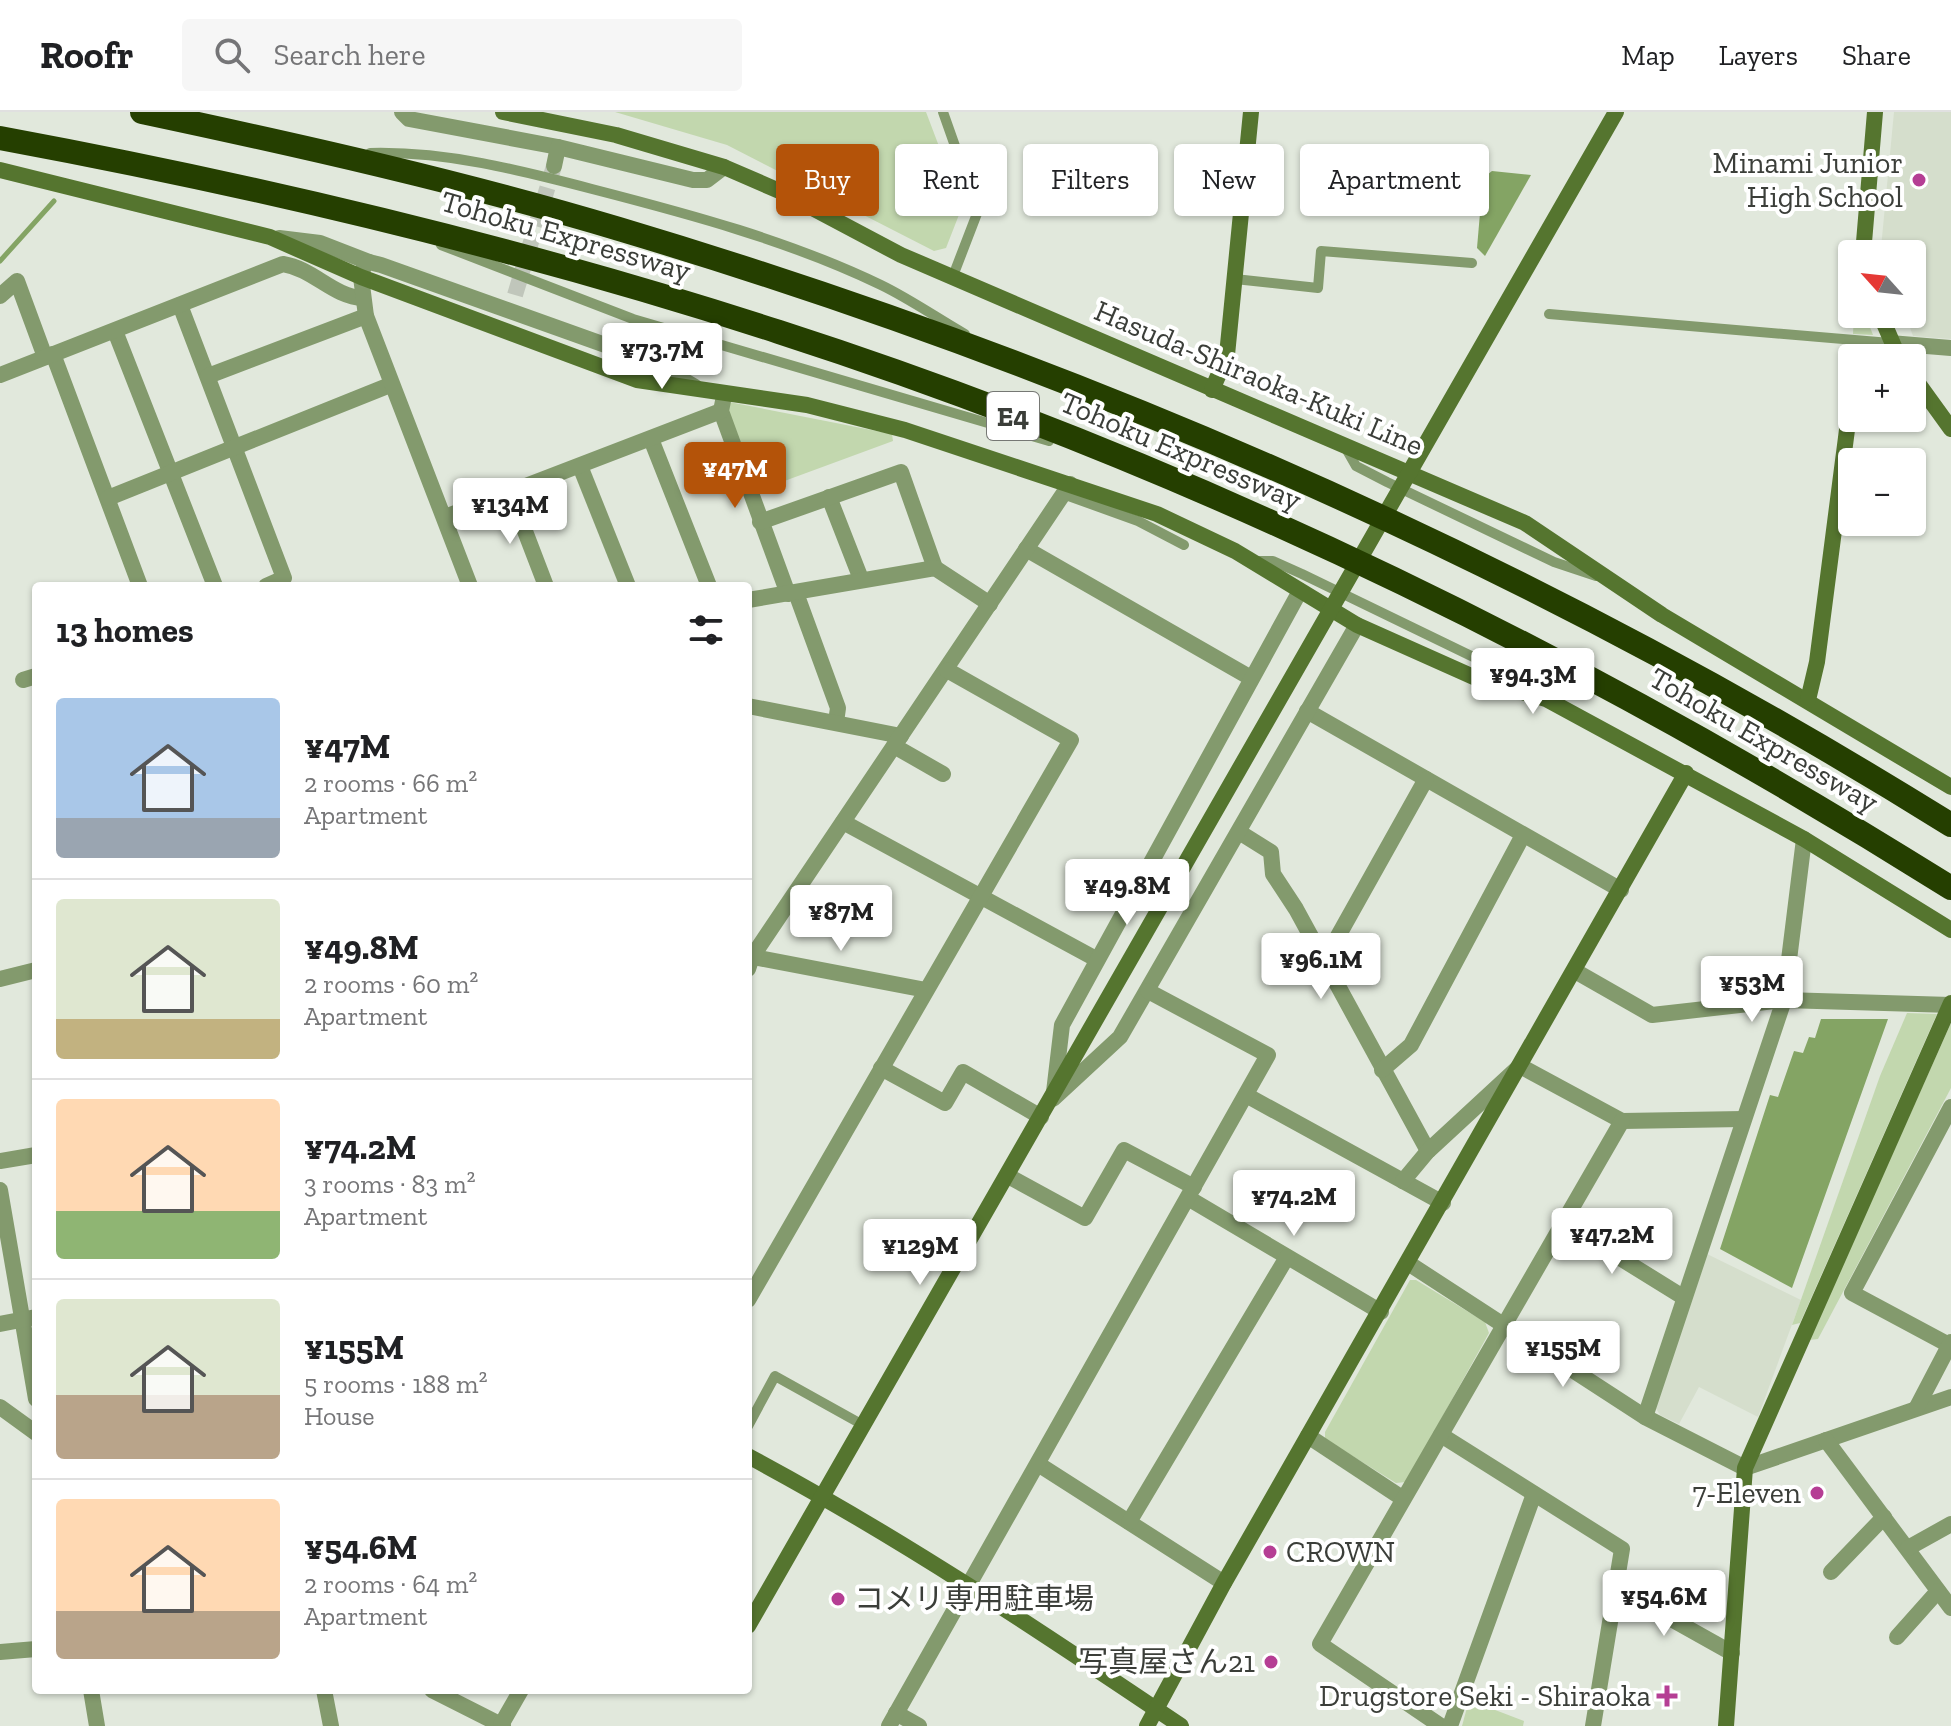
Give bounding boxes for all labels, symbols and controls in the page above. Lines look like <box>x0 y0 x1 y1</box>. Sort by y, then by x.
search box <box>182 19 742 91</box>
text: Roofr <box>40 32 134 78</box>
icon: search <box>210 33 254 77</box>
text: Search here <box>274 37 425 73</box>
text: Map <box>1621 39 1675 72</box>
text: Layers <box>1719 39 1798 72</box>
text: Share <box>1842 39 1911 72</box>
chip: Buy <box>776 144 879 216</box>
chip: Rent <box>895 144 1007 216</box>
chip: Filters <box>1023 144 1158 216</box>
chip: New <box>1174 144 1284 216</box>
chip: Apartment <box>1300 144 1489 216</box>
place label: Minami Junior High School <box>1712 145 1903 215</box>
marker: Minami Junior High School <box>1910 171 1928 189</box>
street label: Tohoku Expressway <box>437 183 696 289</box>
north arrow <box>1838 240 1926 328</box>
map controls <box>1838 240 1926 536</box>
street label: Hasuda-Shiraoka-Kuki Line <box>1089 292 1429 464</box>
pin: ¥73.7M <box>597 323 727 391</box>
text: ¥73.7M <box>620 333 704 365</box>
button: + <box>1838 344 1926 432</box>
street label: Tohoku Expressway <box>1055 384 1307 518</box>
road number: E4 <box>987 392 1039 440</box>
pin: ¥47M <box>688 442 782 510</box>
button: − <box>1838 448 1926 536</box>
text: ¥47M <box>702 452 768 484</box>
pin: ¥134M <box>454 478 566 546</box>
text: ¥134M <box>471 488 549 520</box>
icon: filters <box>684 608 728 652</box>
text: 13 homes <box>56 610 194 651</box>
pin: ¥94.3M <box>1468 648 1598 716</box>
text: ¥94.3M <box>1489 658 1577 690</box>
street label: Tohoku Expressway <box>1643 660 1885 820</box>
text: ¥47M <box>304 726 390 767</box>
icon: home <box>120 730 216 826</box>
text: 2 rooms · 66 m² <box>304 767 477 799</box>
text: Apartment <box>304 799 427 831</box>
pin: ¥49.8M <box>1062 859 1192 927</box>
text: ¥49.8M <box>1083 869 1171 901</box>
pin: ¥87M <box>794 885 888 953</box>
text: ¥87M <box>808 895 874 927</box>
text: ¥49.8M <box>304 927 418 968</box>
icon: home <box>120 931 216 1027</box>
pin: ¥96.1M <box>1256 933 1386 1001</box>
text: ¥96.1M <box>1279 943 1363 975</box>
pin: ¥53M <box>1705 956 1799 1024</box>
text: ¥53M <box>1719 966 1785 998</box>
text: 2 rooms · 60 m² <box>304 968 478 1000</box>
text: Apartment <box>304 1000 427 1032</box>
text: ¥74.2M <box>304 1127 416 1168</box>
icon: home <box>120 1131 216 1227</box>
text: 3 rooms · 83 m² <box>304 1168 476 1200</box>
pin: ¥74.2M <box>1229 1170 1359 1238</box>
text: ¥74.2M <box>1251 1180 1337 1212</box>
text: Apartment <box>304 1200 427 1232</box>
pin: ¥47.2M <box>1547 1208 1677 1276</box>
text: ¥47.2M <box>1570 1218 1654 1250</box>
pin: ¥129M <box>864 1219 976 1287</box>
text: ¥129M <box>881 1229 959 1261</box>
pin: ¥155M <box>1507 1321 1619 1389</box>
text: ¥155M <box>304 1327 404 1368</box>
icon: home <box>120 1331 216 1427</box>
text: ¥155M <box>1525 1331 1601 1363</box>
text: 5 rooms · 188 m² <box>304 1368 487 1400</box>
text: House <box>304 1400 375 1432</box>
place label: 7-Eleven <box>1693 1475 1801 1511</box>
marker: 7-Eleven <box>1808 1484 1826 1502</box>
text: ¥54.6M <box>304 1527 417 1568</box>
icon: home <box>120 1531 216 1627</box>
place label: CROWN <box>1286 1534 1395 1570</box>
marker: CROWN <box>1261 1543 1279 1561</box>
text: 2 rooms · 64 m² <box>304 1568 477 1600</box>
pin: ¥54.6M <box>1599 1570 1729 1638</box>
text: ¥54.6M <box>1621 1580 1707 1612</box>
place label: コメリ専用駐車場 <box>854 1581 1094 1617</box>
marker: コメリ専用駐車場 <box>829 1590 847 1608</box>
text: Apartment <box>304 1600 427 1632</box>
place label: 写真屋さん21 <box>1078 1644 1255 1680</box>
marker: 写真屋さん21 <box>1262 1653 1280 1671</box>
place label: Drugstore Seki - Shiraoka <box>1319 1678 1651 1714</box>
marker: Drugstore Seki - Shiraoka <box>1658 1687 1676 1705</box>

